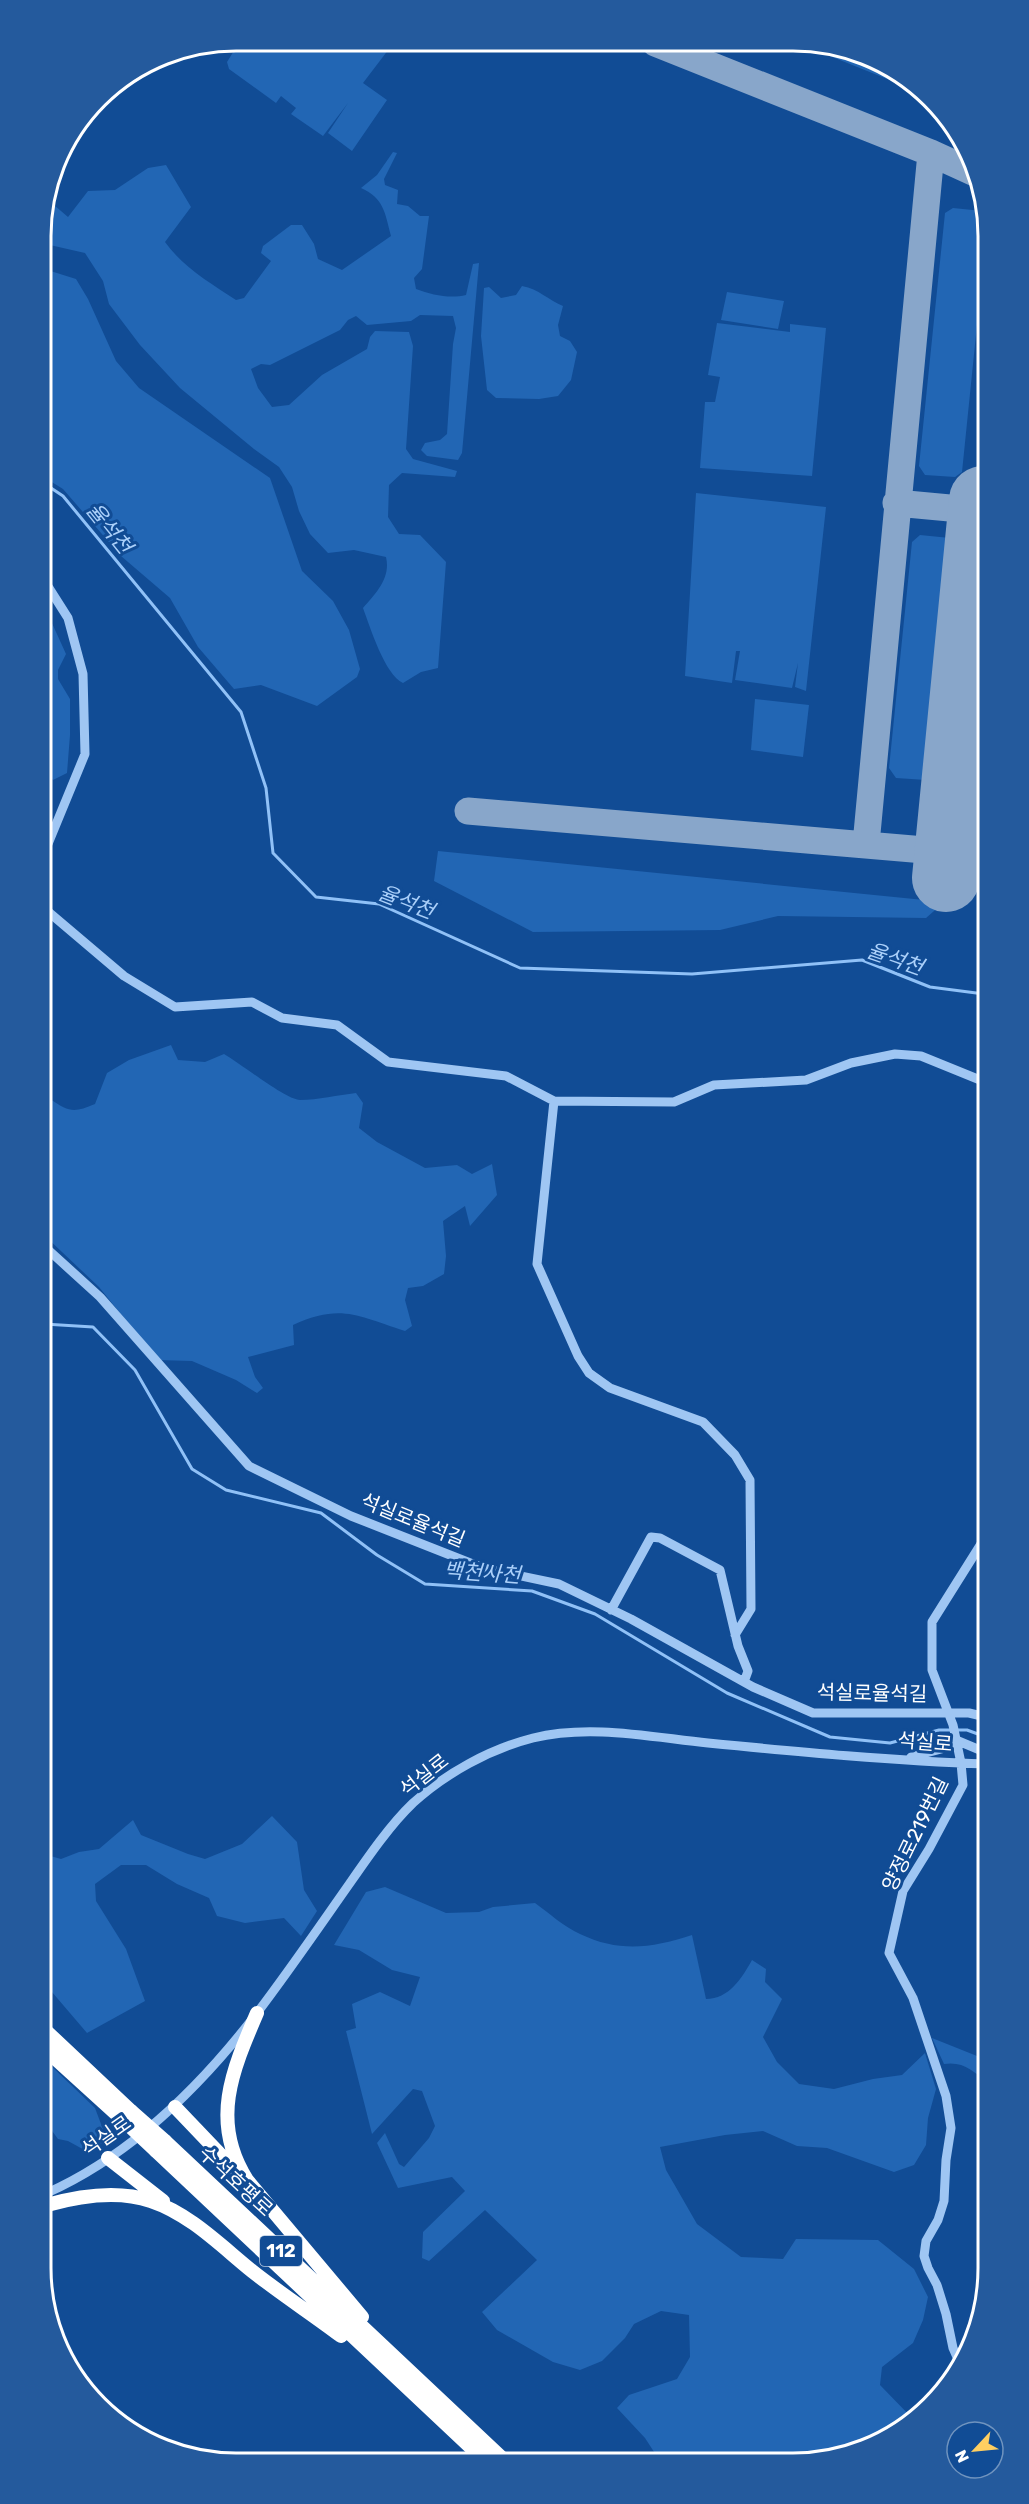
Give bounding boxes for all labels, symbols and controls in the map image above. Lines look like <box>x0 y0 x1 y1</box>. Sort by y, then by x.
water label: 율석천 <box>81 497 139 560</box>
water label: 율석천 <box>375 879 440 925</box>
water label: 율석천 <box>864 937 929 981</box>
street label: 석실로율석길 <box>357 1488 469 1552</box>
water label: 백천사천 <box>443 1557 524 1588</box>
street label: 석실로율석길 <box>817 1680 927 1706</box>
street label: 석실로 <box>896 1728 954 1756</box>
street label: 석실로 <box>395 1749 453 1801</box>
street label: 양정로219번길 <box>877 1773 953 1895</box>
street label: 석실로 <box>77 2110 135 2162</box>
street label: 수석호평로 <box>194 2141 278 2221</box>
road number: 112 <box>260 2236 302 2266</box>
north arrow <box>945 2420 1005 2480</box>
text: N <box>951 2447 973 2466</box>

